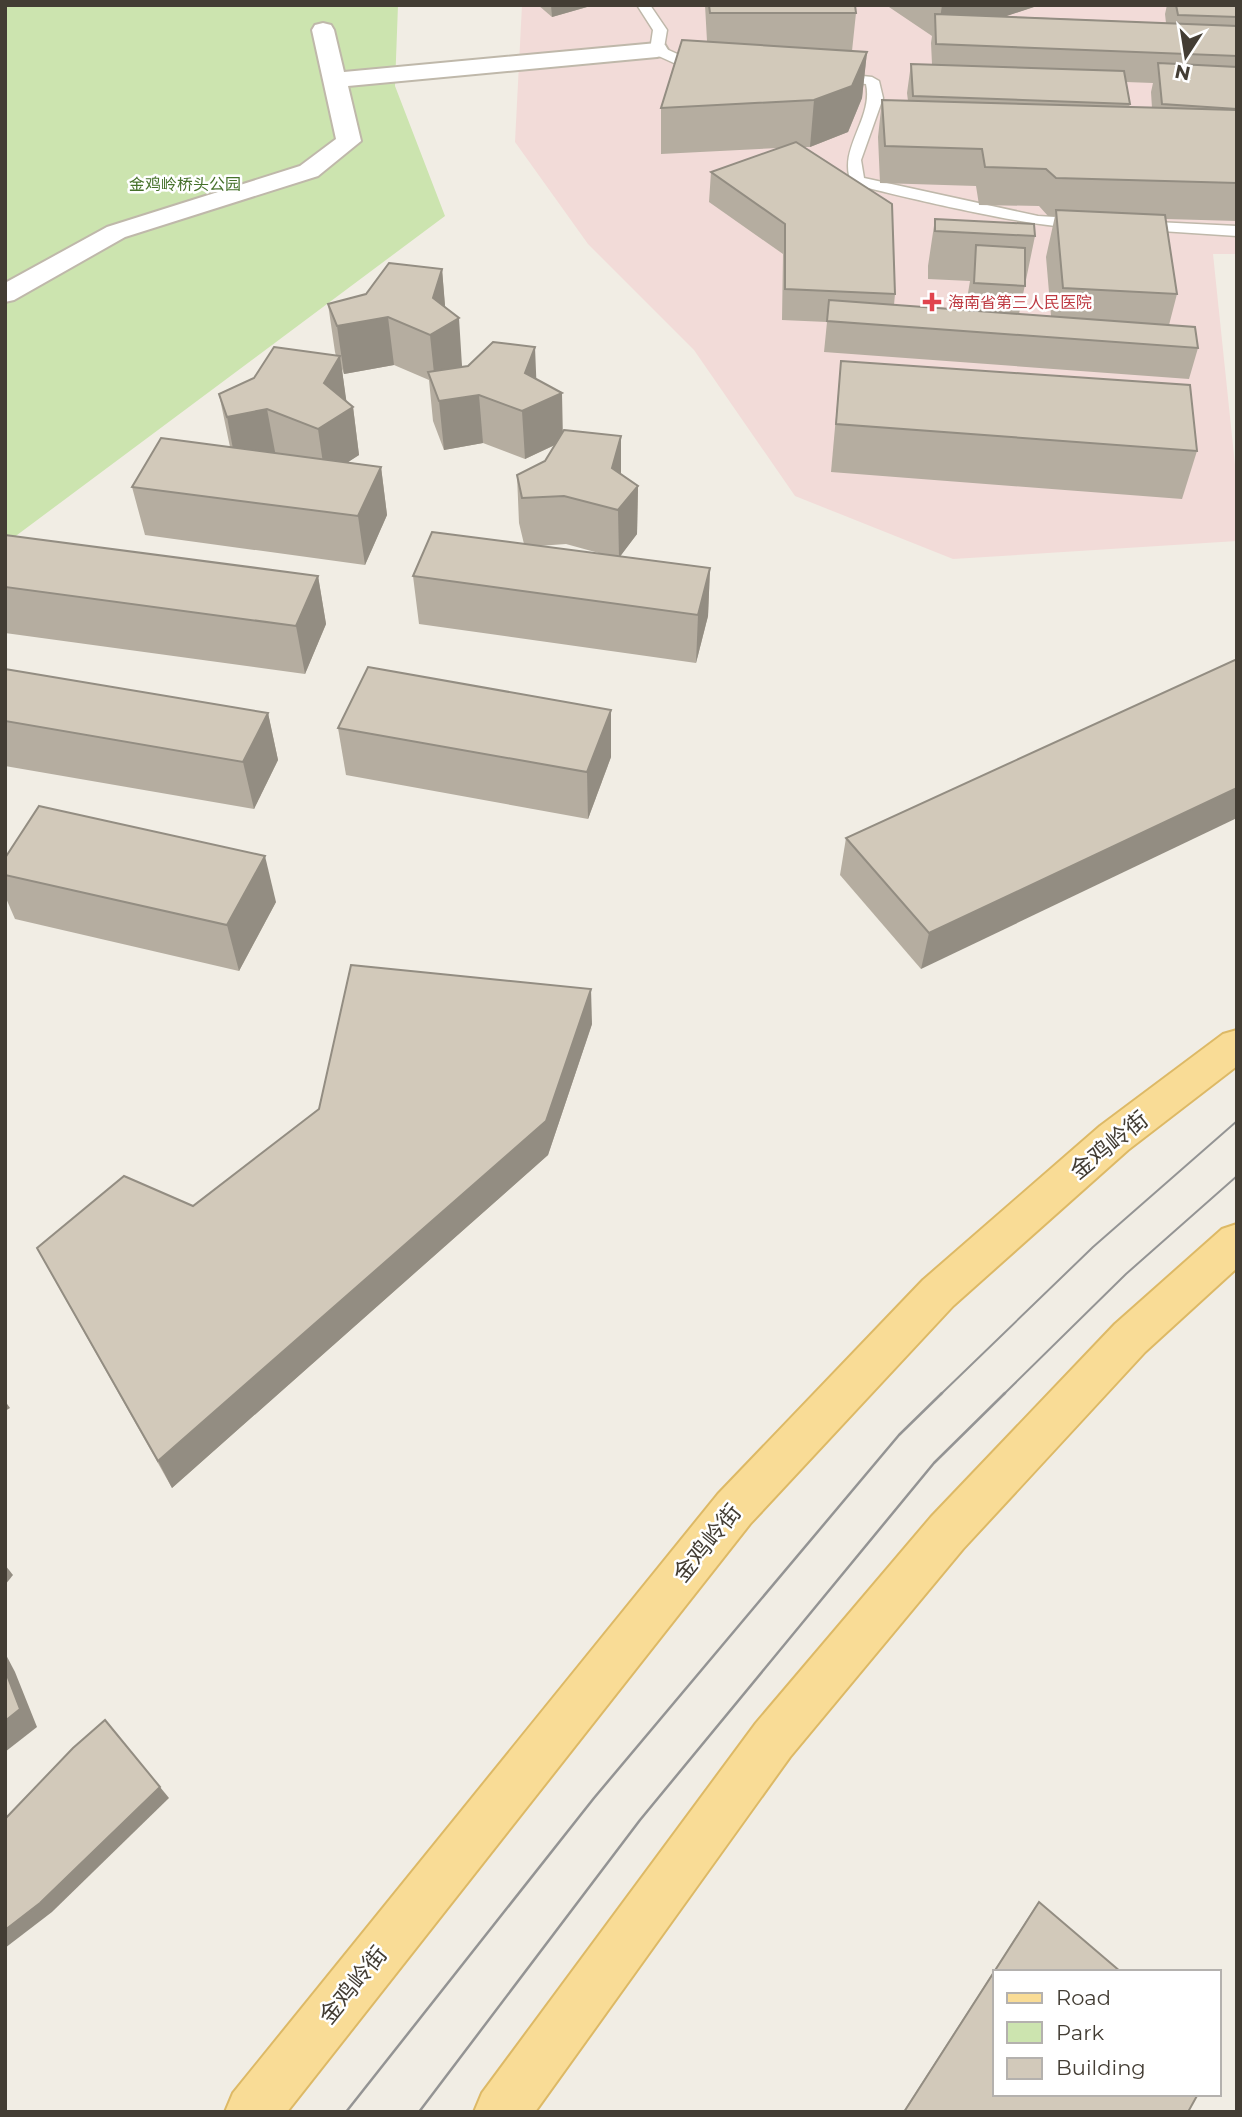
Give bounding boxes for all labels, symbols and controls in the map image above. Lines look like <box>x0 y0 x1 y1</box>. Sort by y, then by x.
north arrow <box>1151 21 1221 91</box>
text: N <box>1173 59 1192 85</box>
park label: 金鸡岭桥头公园 <box>129 175 241 194</box>
marker: 海南省第三人民医院 <box>922 292 942 312</box>
place label: 海南省第三人民医院 <box>948 293 1092 312</box>
street label: 金鸡岭街 <box>1064 1105 1154 1185</box>
street label: 金鸡岭街 <box>667 1498 747 1588</box>
street label: 金鸡岭街 <box>313 1940 393 2030</box>
legend <box>993 1970 1221 2096</box>
text: Road <box>1056 1985 1111 2010</box>
text: Park <box>1056 2020 1104 2045</box>
text: Building <box>1056 2055 1146 2080</box>

